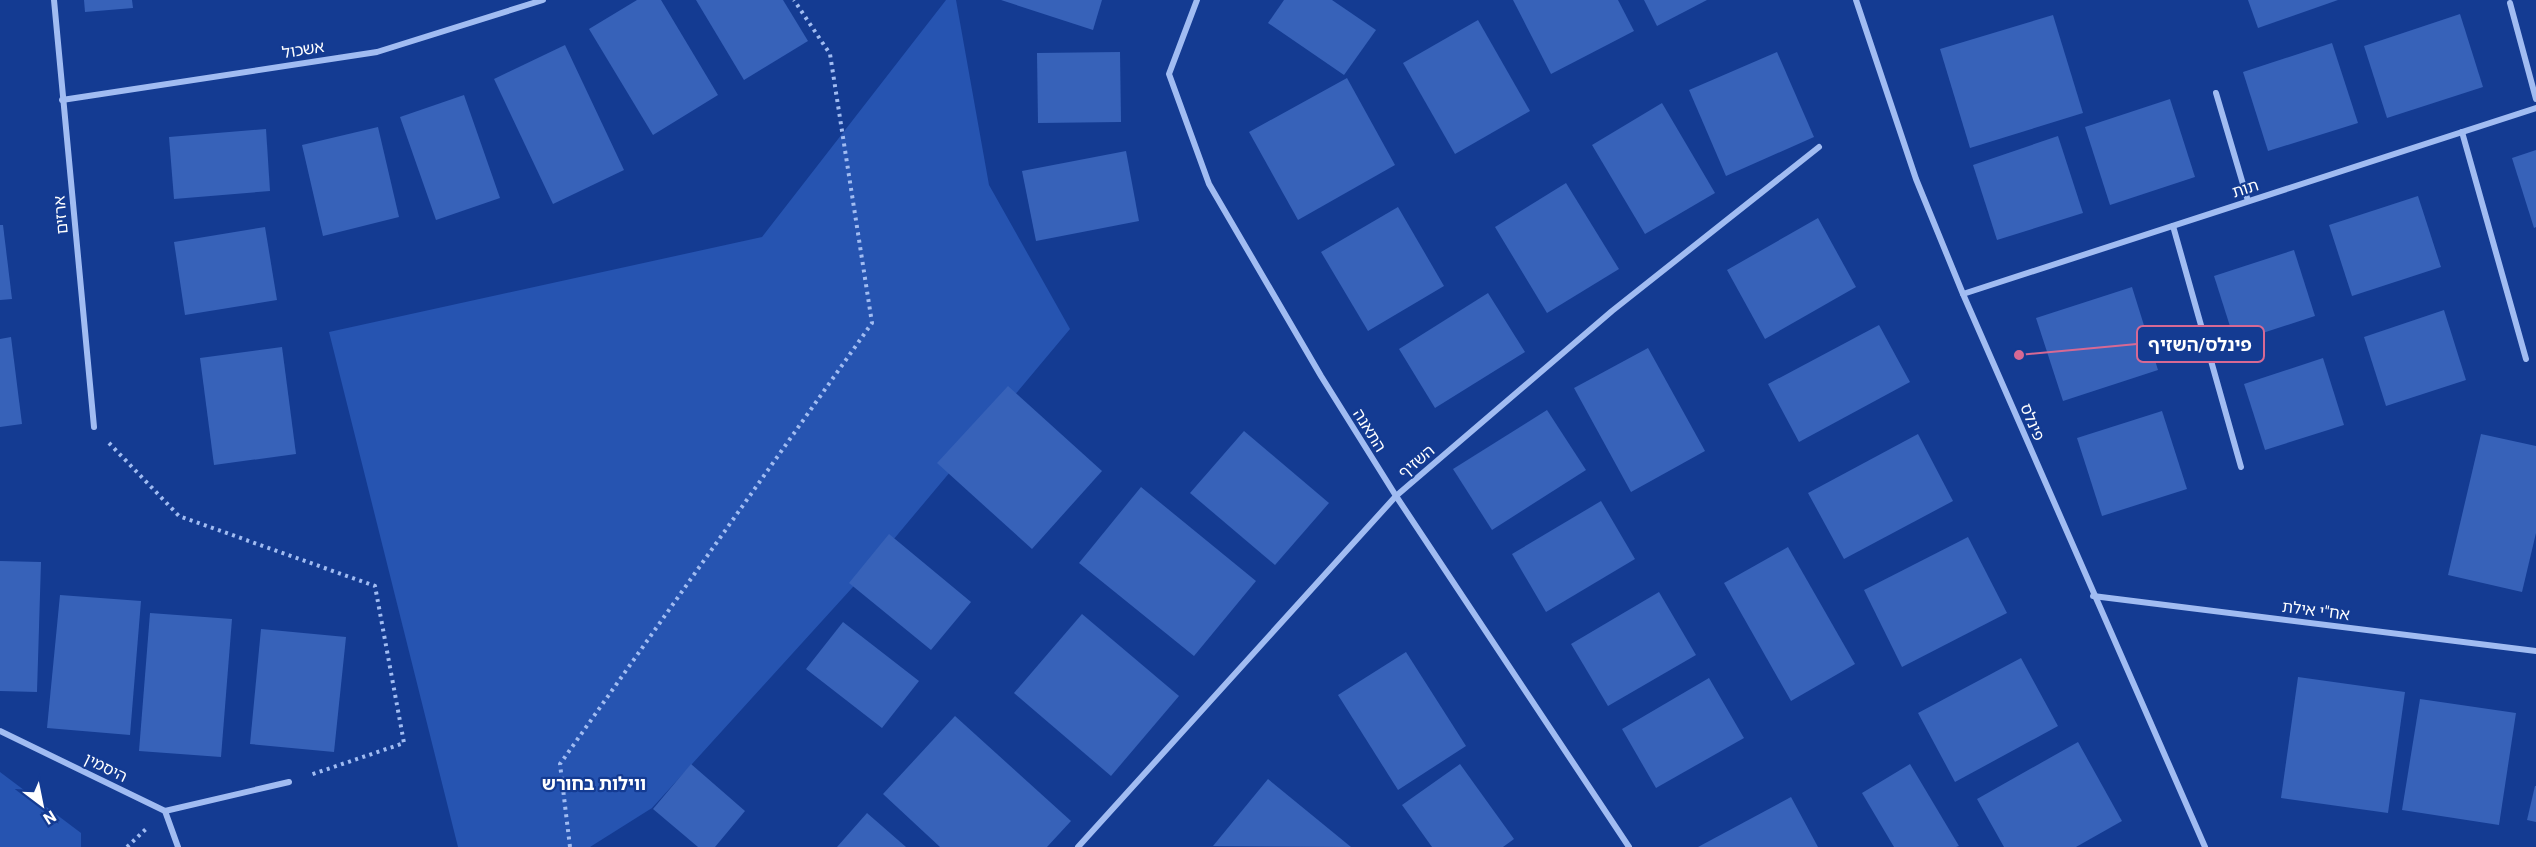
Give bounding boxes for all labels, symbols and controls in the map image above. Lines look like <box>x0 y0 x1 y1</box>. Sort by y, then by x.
street label: אשכול <box>281 37 326 62</box>
street label: תות <box>2229 175 2261 202</box>
street label: ארזים <box>49 195 72 235</box>
callout: פינלס/השזיף <box>2137 326 2264 362</box>
text: פינלס/השזיף <box>2148 334 2252 355</box>
street label: פינלס <box>2016 401 2049 444</box>
street label: התאנה <box>1349 405 1390 455</box>
street label: השזיף <box>1394 441 1438 482</box>
street label: אח"י אילת <box>2281 597 2351 624</box>
street label: היסמין <box>81 749 130 786</box>
district label: ווילות בחורש <box>542 773 646 794</box>
north arrow <box>12 775 72 835</box>
text: N <box>40 806 60 828</box>

